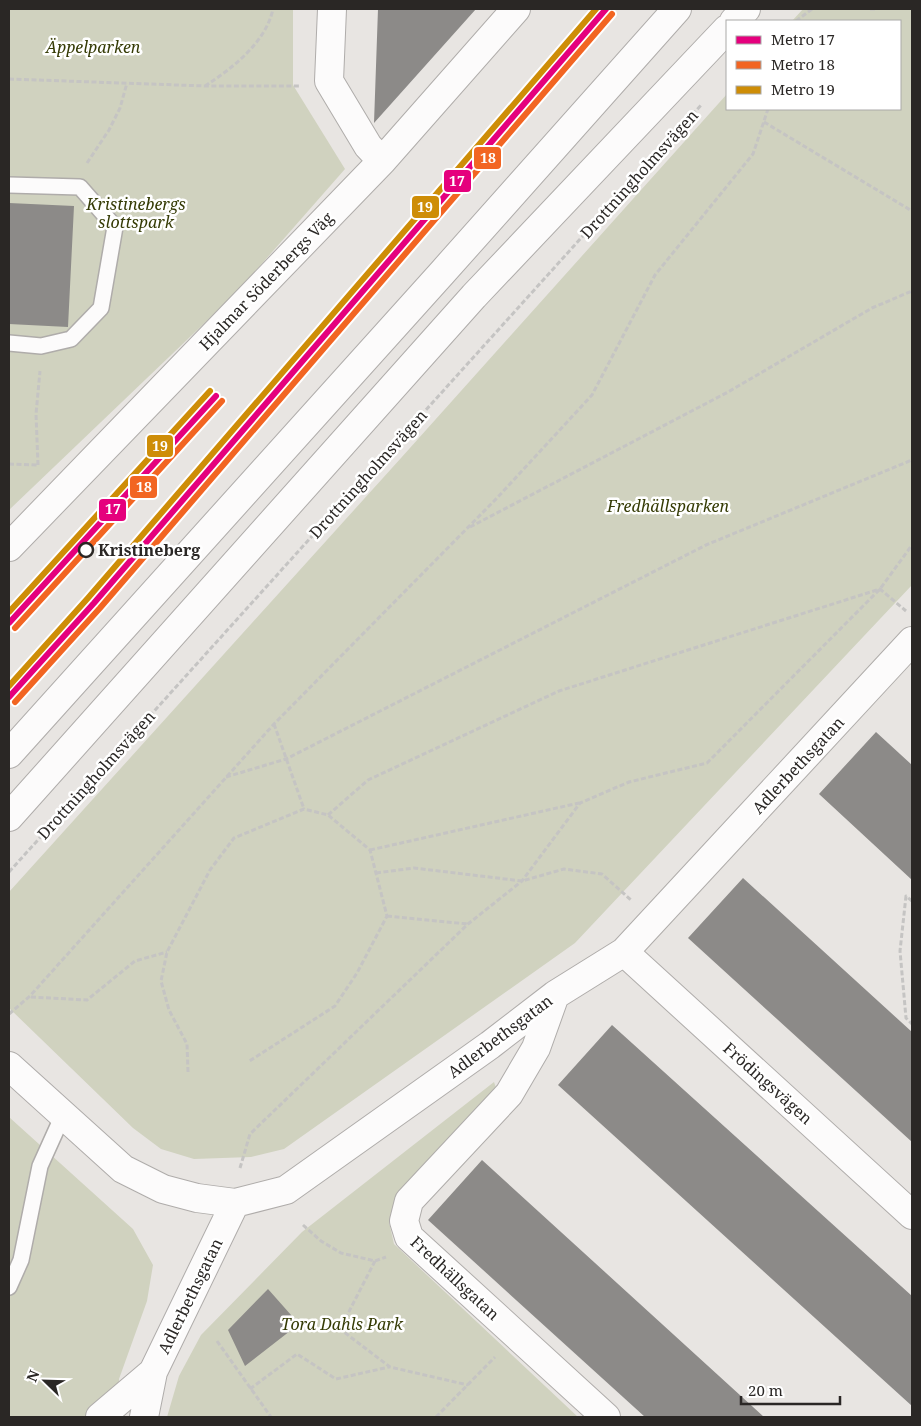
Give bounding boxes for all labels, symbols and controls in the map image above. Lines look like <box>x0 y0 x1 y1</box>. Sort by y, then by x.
legend <box>726 20 901 110</box>
text: Metro 17 <box>771 29 835 49</box>
park label: Äppelparken <box>45 36 141 58</box>
text: Metro 18 <box>771 54 835 74</box>
text: Metro 19 <box>771 79 835 99</box>
street label: Drottningholmsvägen <box>575 105 703 243</box>
line badge: 18 <box>473 146 502 170</box>
text: 18 <box>480 148 496 167</box>
line badge: 17 <box>443 169 472 193</box>
text: 17 <box>449 171 465 190</box>
park label: Kristinebergs slottspark <box>85 193 186 233</box>
line badge: 19 <box>411 195 440 219</box>
text: 19 <box>417 197 433 216</box>
street label: Hjalmar Söderbergs Väg <box>194 207 338 355</box>
street label: Drottningholmsvägen <box>304 405 432 543</box>
line badge: 19 <box>146 434 174 458</box>
text: 19 <box>152 436 168 455</box>
line badge: 18 <box>129 475 158 499</box>
text: 18 <box>136 477 152 496</box>
park label: Fredhällsparken <box>606 495 729 517</box>
line badge: 17 <box>98 498 127 522</box>
text: 17 <box>105 499 121 518</box>
place label: Kristineberg <box>98 539 200 561</box>
marker: Kristineberg <box>78 542 94 558</box>
street label: Drottningholmsvägen <box>32 706 160 844</box>
street label: Adlerbethsgatan <box>747 711 849 819</box>
street label: Adlerbethsgatan <box>443 989 557 1083</box>
street label: Frödingsvägen <box>719 1037 817 1129</box>
street label: Fredhällsgatan <box>406 1231 504 1325</box>
street label: Adlerbethsgatan <box>153 1235 227 1357</box>
park label: Tora Dahls Park <box>281 1313 404 1335</box>
north arrow <box>20 1356 70 1406</box>
text: N <box>22 1367 43 1385</box>
scale bar <box>741 1374 840 1406</box>
text: 20 m <box>748 1380 783 1400</box>

